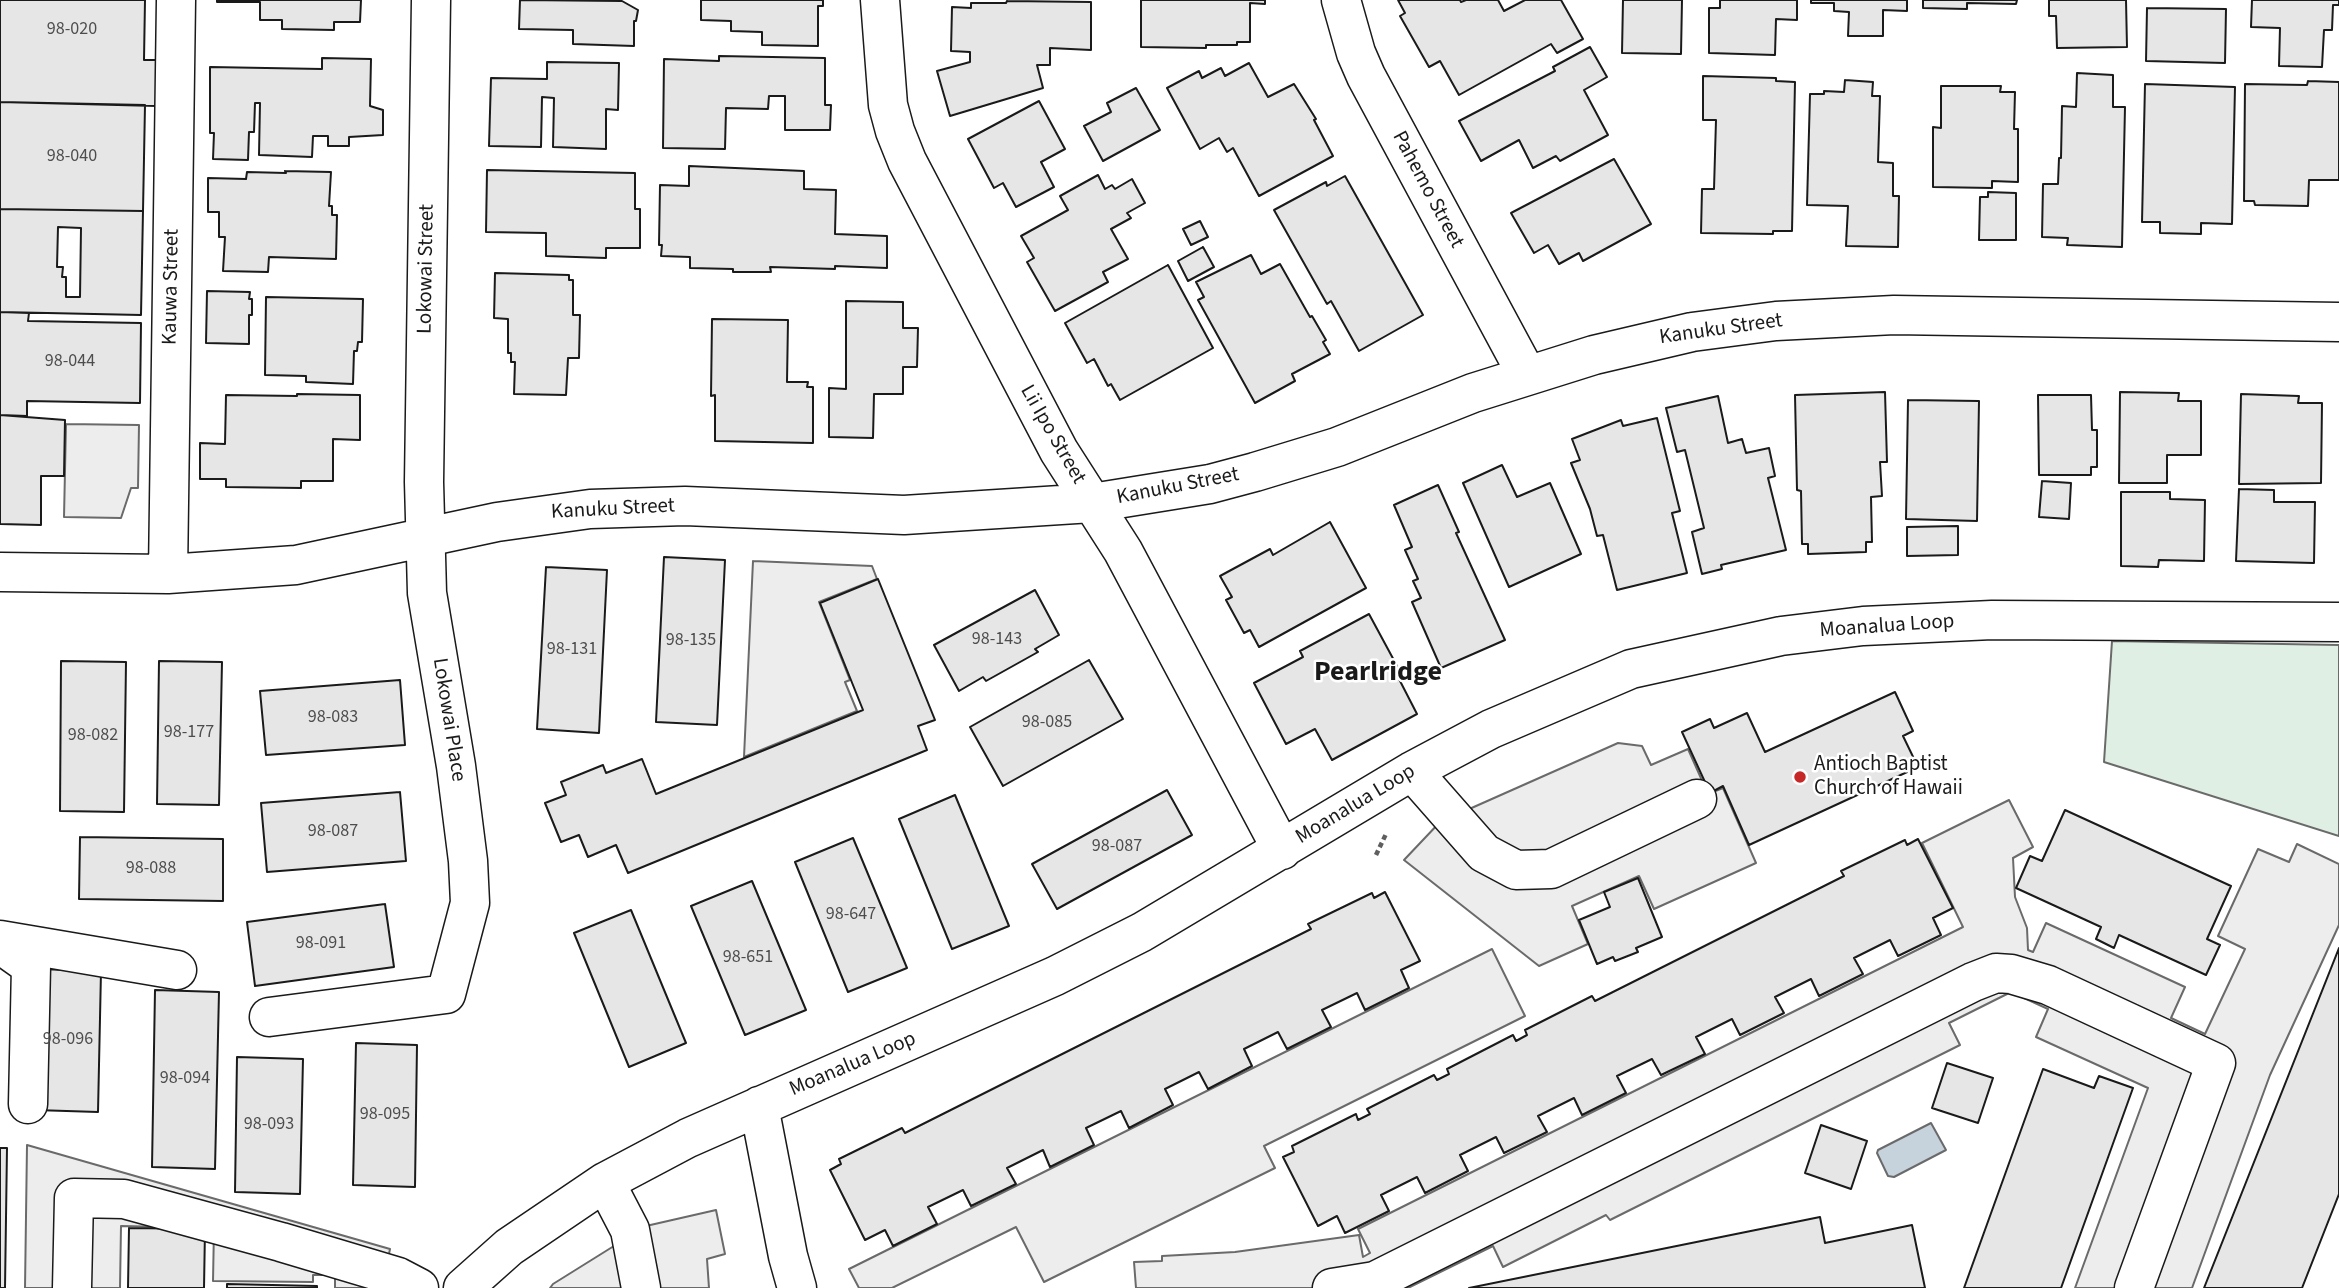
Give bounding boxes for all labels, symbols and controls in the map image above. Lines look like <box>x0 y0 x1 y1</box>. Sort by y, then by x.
house number: 98-020 <box>47 19 97 41</box>
street label: Pahemo Street <box>1386 127 1468 253</box>
house number: 98-040 <box>47 146 97 168</box>
street label: Lokowai Street <box>413 204 441 334</box>
street label: Kauwa Street <box>158 229 186 345</box>
street label: Kanuku Street <box>1658 309 1784 351</box>
house number: 98-044 <box>45 351 95 373</box>
street label: Lii Ipo Street <box>1014 381 1090 489</box>
street label: Kanuku Street <box>1115 463 1241 511</box>
street label: Kanuku Street <box>550 494 676 526</box>
street label: Moanalua Loop <box>1819 610 1955 644</box>
house number: 98-143 <box>972 629 1022 651</box>
house number: 98-135 <box>666 630 716 652</box>
house number: 98-131 <box>547 639 597 661</box>
street label: Lokowai Place <box>426 656 470 784</box>
district label: Pearlridge <box>1314 657 1442 691</box>
house number: 98-083 <box>308 707 358 729</box>
house number: 98-085 <box>1022 712 1072 734</box>
house number: 98-177 <box>164 722 214 744</box>
house number: 98-082 <box>68 725 118 747</box>
place label: Antioch Baptist Church of Hawaii <box>1814 752 1963 802</box>
street label: Moanalua Loop <box>1292 759 1420 851</box>
marker: Antioch Baptist Church of Hawaii <box>1792 769 1808 785</box>
house number: 98-087 <box>308 821 358 843</box>
house number: 98-087 <box>1092 836 1142 858</box>
house number: 98-088 <box>126 858 176 880</box>
house number: 98-647 <box>826 904 876 926</box>
house number: 98-091 <box>296 933 346 955</box>
house number: 98-651 <box>723 947 773 969</box>
street label: Moanalua Loop <box>786 1027 920 1103</box>
house number: 98-096 <box>43 1029 93 1051</box>
house number: 98-094 <box>160 1068 210 1090</box>
house number: 98-095 <box>360 1104 410 1126</box>
house number: 98-093 <box>244 1114 294 1136</box>

